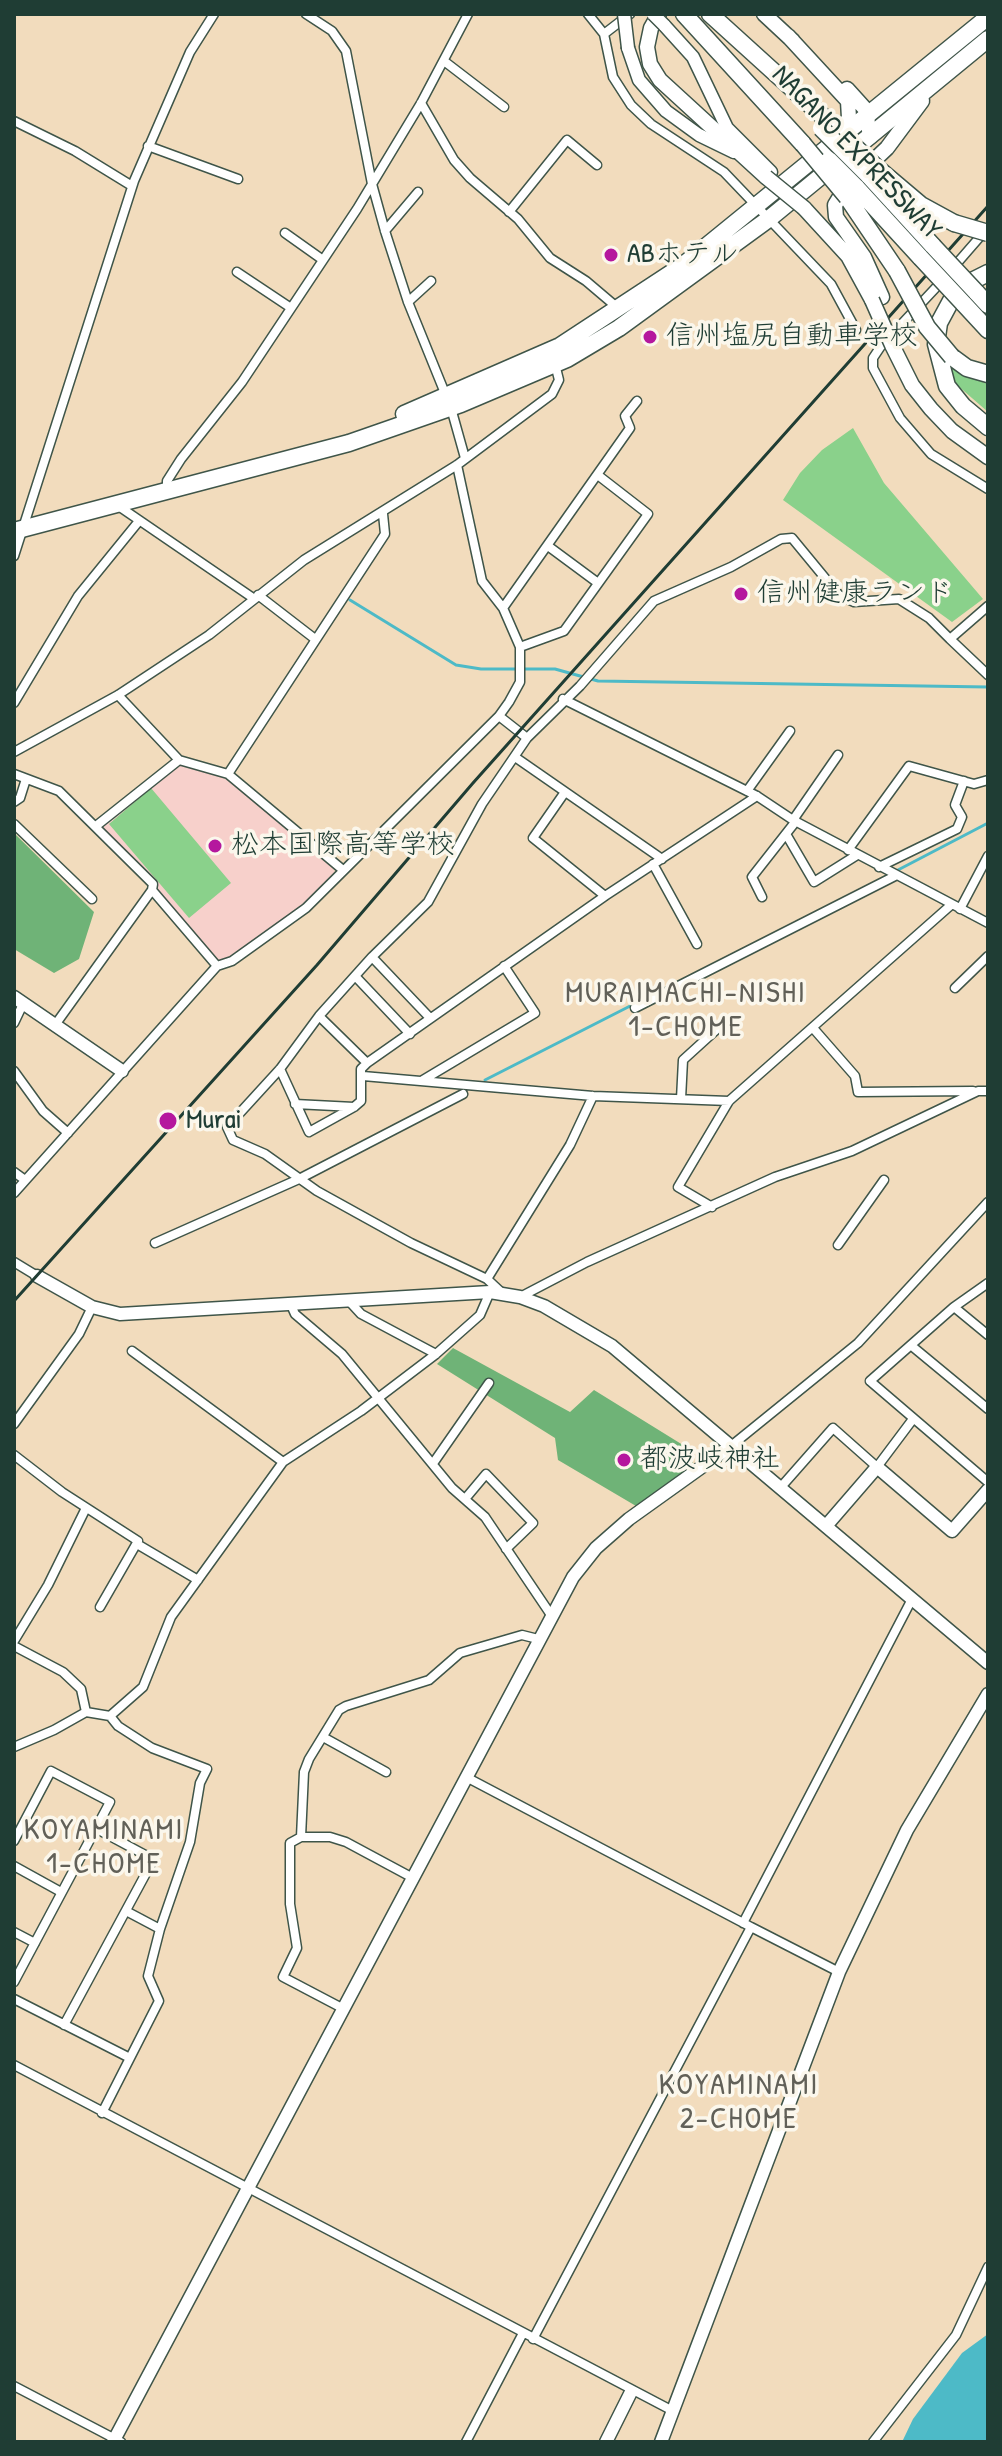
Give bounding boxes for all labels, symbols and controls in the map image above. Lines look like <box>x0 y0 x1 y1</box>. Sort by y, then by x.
street label: NAGANO EXPRESSWAY <box>764 59 948 247</box>
place label: ABホテル <box>627 238 739 272</box>
marker: ABホテル <box>602 246 620 264</box>
place label: 信州塩尻自動車学校 <box>666 320 918 354</box>
marker: 信州塩尻自動車学校 <box>641 328 659 346</box>
place label: 信州健康ランド <box>757 577 953 611</box>
marker: 信州健康ランド <box>732 585 750 603</box>
place label: 松本国際高等学校 <box>231 829 455 863</box>
marker: 松本国際高等学校 <box>206 837 224 855</box>
district label: MURAIMACHI-NISHI 1-CHOME <box>565 976 807 1046</box>
place label: Murai <box>186 1104 242 1138</box>
marker: Murai <box>157 1110 179 1132</box>
place label: 都波岐神社 <box>640 1443 780 1477</box>
marker: 都波岐神社 <box>615 1451 633 1469</box>
district label: KOYAMINAMI 1-CHOME <box>24 1813 184 1884</box>
district label: KOYAMINAMI 2-CHOME <box>659 2068 819 2138</box>

